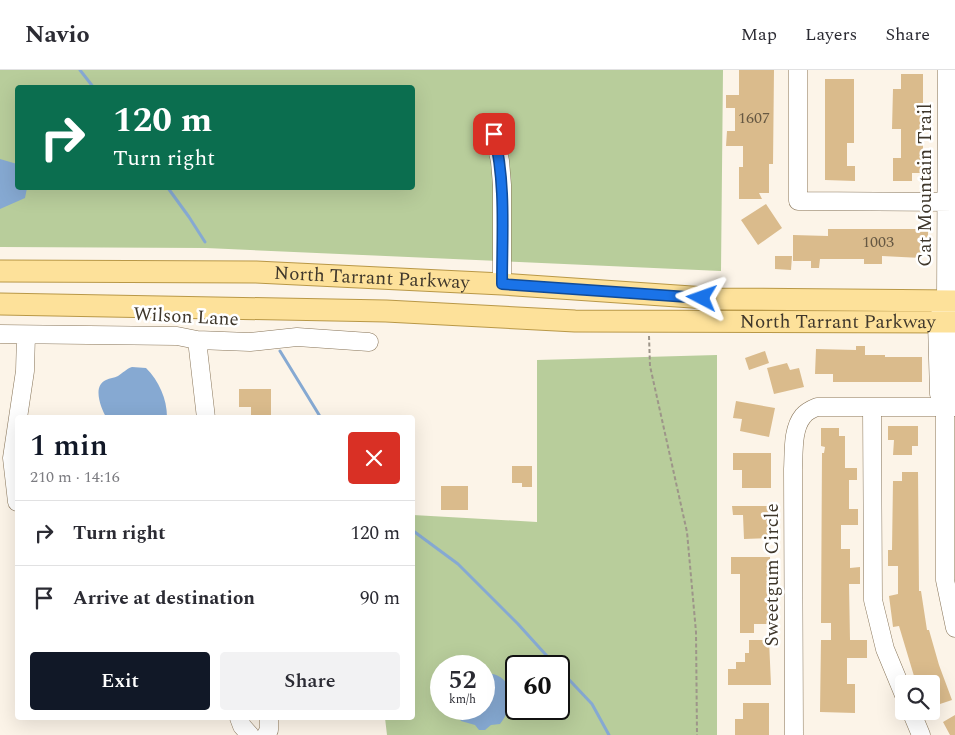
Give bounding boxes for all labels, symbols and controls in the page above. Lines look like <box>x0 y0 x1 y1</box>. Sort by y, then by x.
text: Navio <box>25 17 90 53</box>
text: Map <box>741 21 777 48</box>
text: Layers <box>805 21 857 48</box>
text: Share <box>885 21 930 48</box>
text: 120 m <box>113 94 212 147</box>
street label: Cat Mountain Trail <box>911 103 940 267</box>
icon: right <box>30 105 95 170</box>
house number: 1607 <box>738 106 770 130</box>
pin <box>473 113 515 155</box>
icon: arrive <box>480 120 508 148</box>
text: Turn right <box>113 142 215 175</box>
house number: 1003 <box>862 230 894 254</box>
street label: North Tarrant Parkway <box>273 258 471 297</box>
position arrow <box>675 271 727 323</box>
street label: Wilson Lane <box>132 300 240 334</box>
street label: North Tarrant Parkway <box>740 307 937 336</box>
text: 1 min <box>30 423 108 469</box>
button: close <box>348 432 400 484</box>
text: 210 m · 14:16 <box>30 465 120 489</box>
street label: Sweetgum Circle <box>758 503 787 647</box>
icon: right <box>30 519 58 547</box>
text: Turn right <box>73 519 166 548</box>
text: 120 m <box>350 519 400 548</box>
icon: arrive <box>30 584 58 612</box>
text: Arrive at destination <box>73 584 255 613</box>
text: 90 m <box>360 584 400 613</box>
button: Exit <box>30 652 210 710</box>
button: Share <box>220 652 400 710</box>
speed limit sign: 60 <box>505 655 570 720</box>
text: 52 <box>448 662 477 700</box>
map controls <box>895 675 940 720</box>
button: search <box>895 675 940 720</box>
text: km/h <box>449 690 476 709</box>

